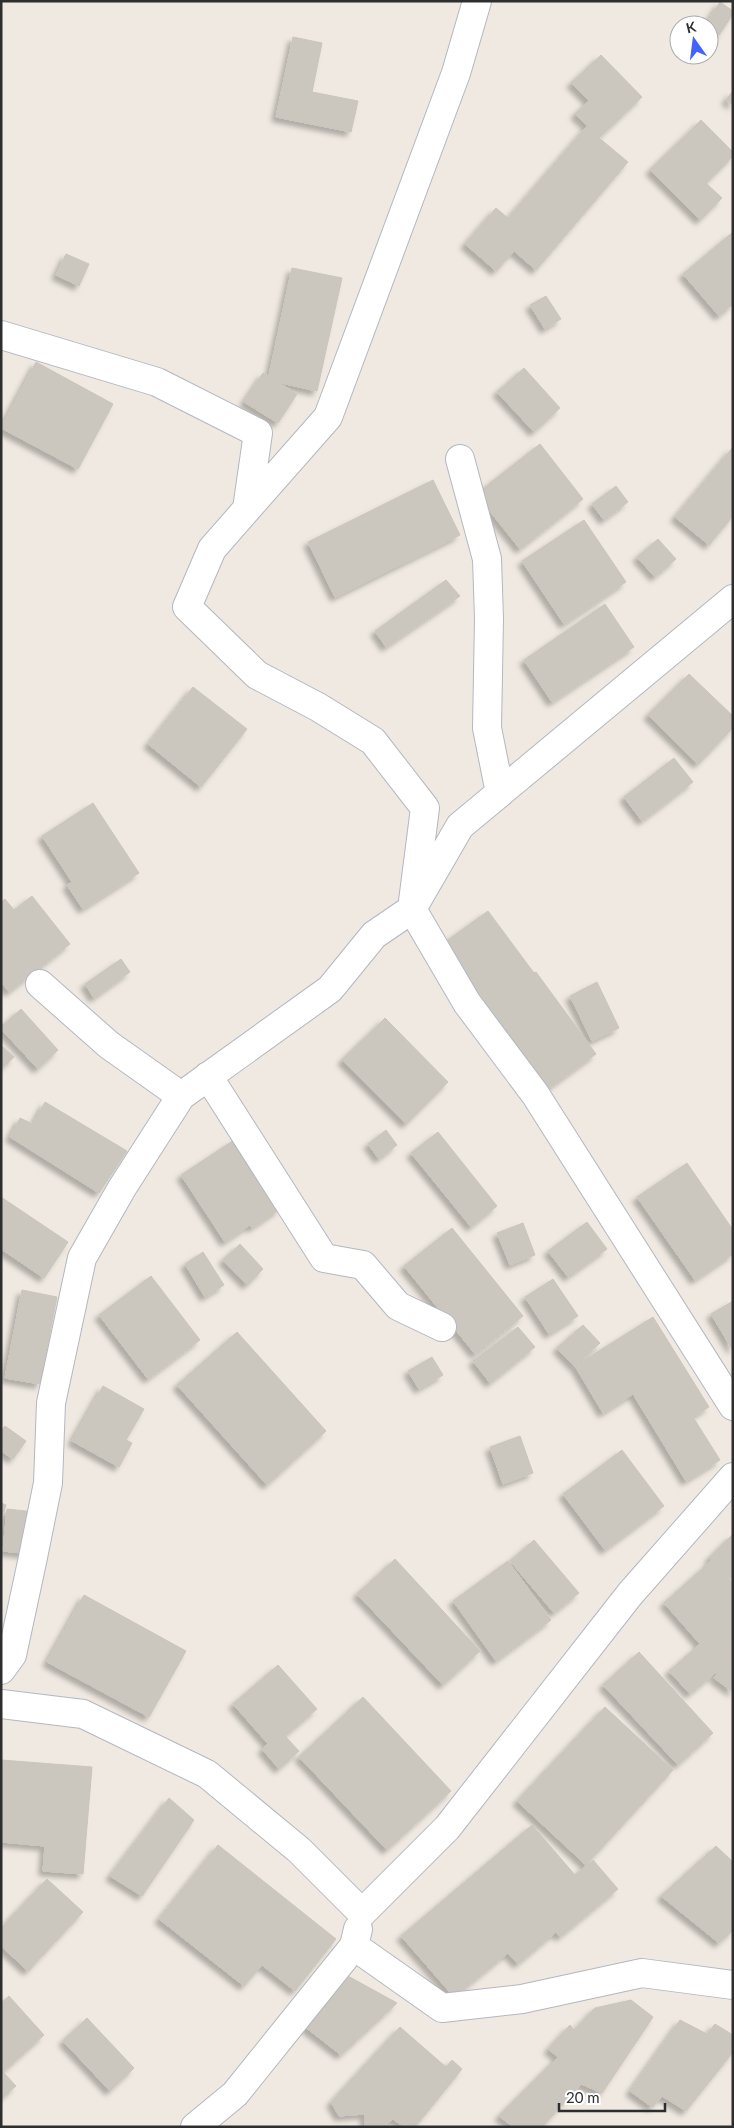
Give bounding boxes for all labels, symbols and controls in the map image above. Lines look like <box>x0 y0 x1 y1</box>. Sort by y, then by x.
north arrow <box>669 15 719 65</box>
text: K <box>684 17 698 36</box>
scale bar <box>559 2080 665 2112</box>
text: 20 m <box>566 2088 600 2106</box>

